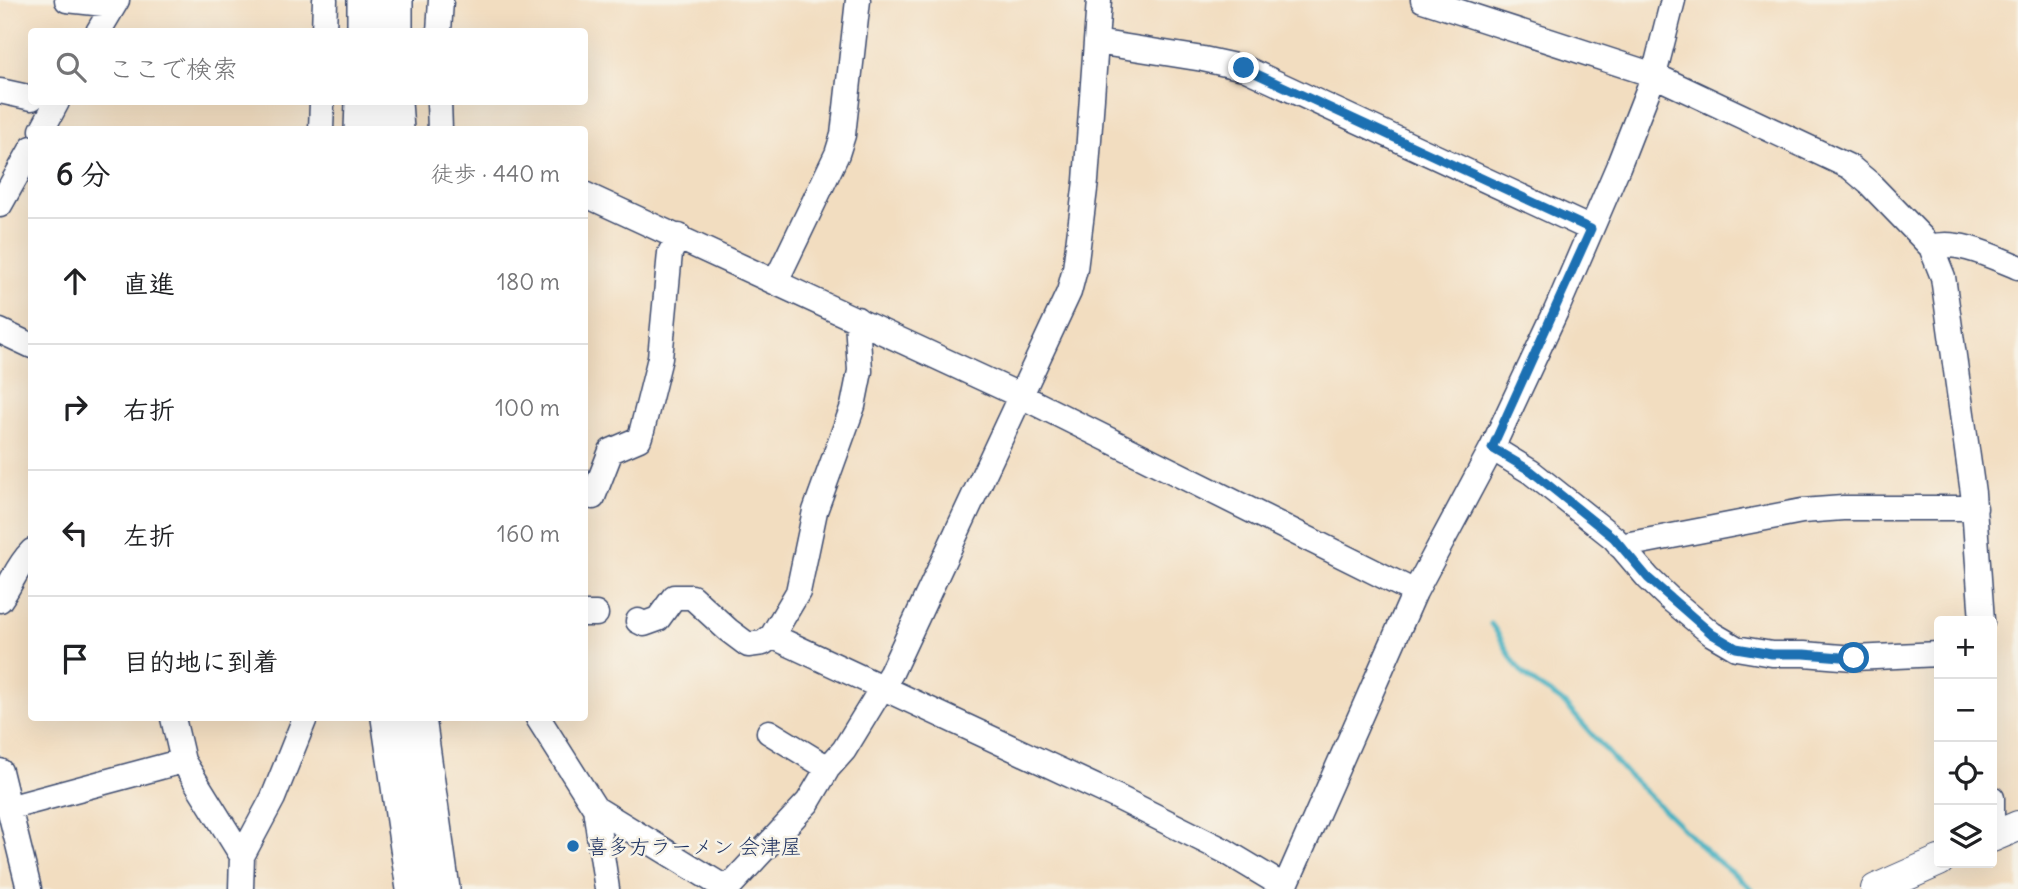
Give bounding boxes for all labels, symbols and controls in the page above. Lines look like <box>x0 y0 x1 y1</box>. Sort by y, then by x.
search box <box>28 28 588 105</box>
icon: search <box>52 48 90 86</box>
text: ここで検索 <box>108 52 238 85</box>
route end <box>1228 52 1259 83</box>
text: 6 分 <box>56 155 110 193</box>
text: 徒歩 · 440 m <box>431 159 560 188</box>
icon: ahead <box>56 262 94 300</box>
text: 直進 <box>123 267 175 300</box>
text: 180 m <box>497 267 560 296</box>
icon: right <box>56 388 94 426</box>
text: 右折 <box>123 393 175 426</box>
text: 100 m <box>495 393 560 422</box>
icon: left <box>56 514 94 552</box>
text: 左折 <box>123 519 175 552</box>
text: 160 m <box>497 519 560 548</box>
map controls <box>1934 616 1997 868</box>
button: + <box>1934 616 1997 679</box>
icon: arrive <box>56 640 94 678</box>
route start <box>1838 642 1869 673</box>
text: 目的地に到着 <box>123 645 279 678</box>
button: − <box>1934 679 1997 742</box>
button: locate <box>1934 742 1997 805</box>
button: layers <box>1934 805 1997 868</box>
place label: 喜多方ラーメン 会津屋 <box>587 833 802 860</box>
marker: 喜多方ラーメン 会津屋 <box>565 838 581 854</box>

